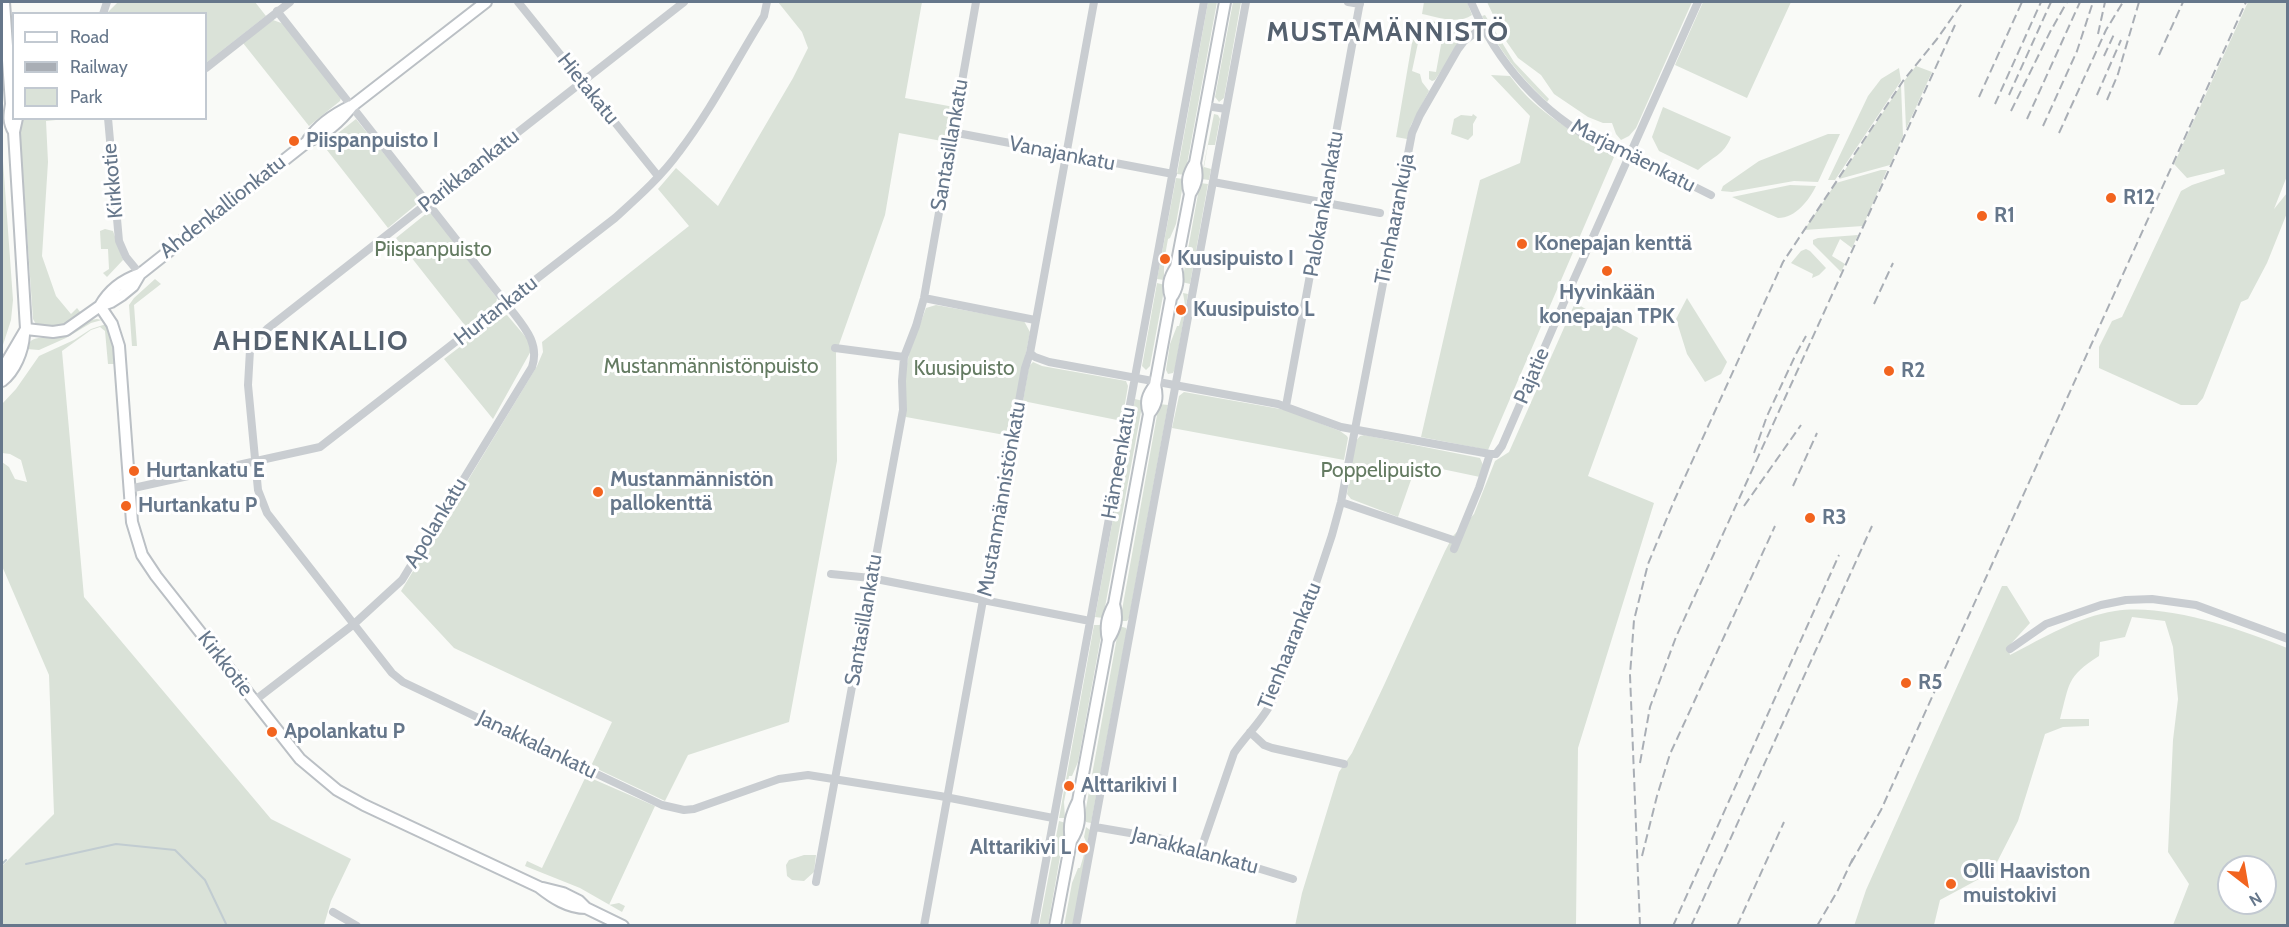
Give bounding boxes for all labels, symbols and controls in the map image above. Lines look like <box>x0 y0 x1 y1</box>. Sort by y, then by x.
legend <box>12 12 207 120</box>
district label: MUSTAMÄNNISTÖ <box>1266 17 1510 49</box>
text: Road <box>70 26 109 48</box>
street label: Hietakatu <box>552 48 624 130</box>
text: Railway <box>70 56 128 78</box>
street label: Santasillankatu <box>926 77 974 213</box>
text: Park <box>70 86 102 108</box>
street label: Marjamäenkatu <box>1567 114 1699 198</box>
street label: Parikkaankatu <box>414 124 524 218</box>
place label: Piispanpuisto I <box>306 128 439 154</box>
street label: Palokankaankatu <box>1299 129 1349 279</box>
street label: Vanajankatu <box>1007 131 1117 177</box>
marker: Piispanpuisto I <box>287 134 301 148</box>
street label: Kirkkotie <box>97 142 129 220</box>
street label: Ahdenkallionkatu <box>155 150 291 264</box>
street label: Tienhaarankuja <box>1370 151 1420 287</box>
place label: R12 <box>2123 185 2155 211</box>
marker: R12 <box>2104 191 2118 205</box>
place label: R1 <box>1994 203 2015 229</box>
marker: R1 <box>1975 209 1989 223</box>
place label: Konepajan kenttä <box>1534 231 1692 257</box>
park label: Piispanpuisto <box>374 237 492 263</box>
marker: Konepajan kenttä <box>1515 237 1529 251</box>
place label: Kuusipuisto I <box>1177 246 1294 272</box>
marker: Kuusipuisto I <box>1158 252 1172 266</box>
marker: Hyvinkään konepajan TPK <box>1600 264 1614 278</box>
street label: Hurtankatu <box>449 271 543 351</box>
place label: Hyvinkään konepajan TPK <box>1539 280 1675 330</box>
place label: Kuusipuisto L <box>1193 297 1315 323</box>
marker: Kuusipuisto L <box>1174 303 1188 317</box>
district label: AHDENKALLIO <box>213 326 409 358</box>
street label: Pajatie <box>1509 344 1555 408</box>
park label: Mustanmännistönpuisto <box>603 354 819 380</box>
park label: Kuusipuisto <box>914 356 1014 382</box>
place label: R2 <box>1901 358 1925 384</box>
marker: R2 <box>1882 364 1896 378</box>
street label: Mustanmännistönkatu <box>972 399 1032 599</box>
street label: Hämeenkatu <box>1097 405 1141 521</box>
place label: Hurtankatu E <box>146 458 265 484</box>
park label: Poppelipuisto <box>1320 458 1442 484</box>
marker: Hurtankatu E <box>127 464 141 478</box>
place label: Mustanmännistön pallokenttä <box>610 467 774 517</box>
street label: Apolankatu <box>399 474 473 572</box>
marker: Mustanmännistön pallokenttä <box>591 485 605 499</box>
place label: Hurtankatu P <box>138 493 257 519</box>
marker: Hurtankatu P <box>119 499 133 513</box>
place label: R3 <box>1822 505 1846 531</box>
marker: R3 <box>1803 511 1817 525</box>
street label: Santasillankatu <box>840 552 888 688</box>
street label: Tienhaarankatu <box>1253 579 1327 713</box>
street label: Kirkkotie <box>192 626 258 702</box>
place label: R5 <box>1918 670 1942 696</box>
marker: R5 <box>1899 676 1913 690</box>
street label: Janakkalankatu <box>473 705 601 785</box>
place label: Apolankatu P <box>284 719 405 745</box>
marker: Apolankatu P <box>265 725 279 739</box>
place label: Alttarikivi I <box>1081 773 1178 799</box>
marker: Alttarikivi I <box>1062 779 1076 793</box>
street label: Janakkalankatu <box>1129 822 1261 880</box>
place label: Alttarikivi L <box>970 835 1071 861</box>
marker: Alttarikivi L <box>1076 841 1090 855</box>
north arrow <box>2217 855 2277 915</box>
place label: Olli Haaviston muistokivi <box>1963 859 2090 909</box>
marker: Olli Haaviston muistokivi <box>1944 877 1958 891</box>
text: N <box>2246 888 2265 910</box>

